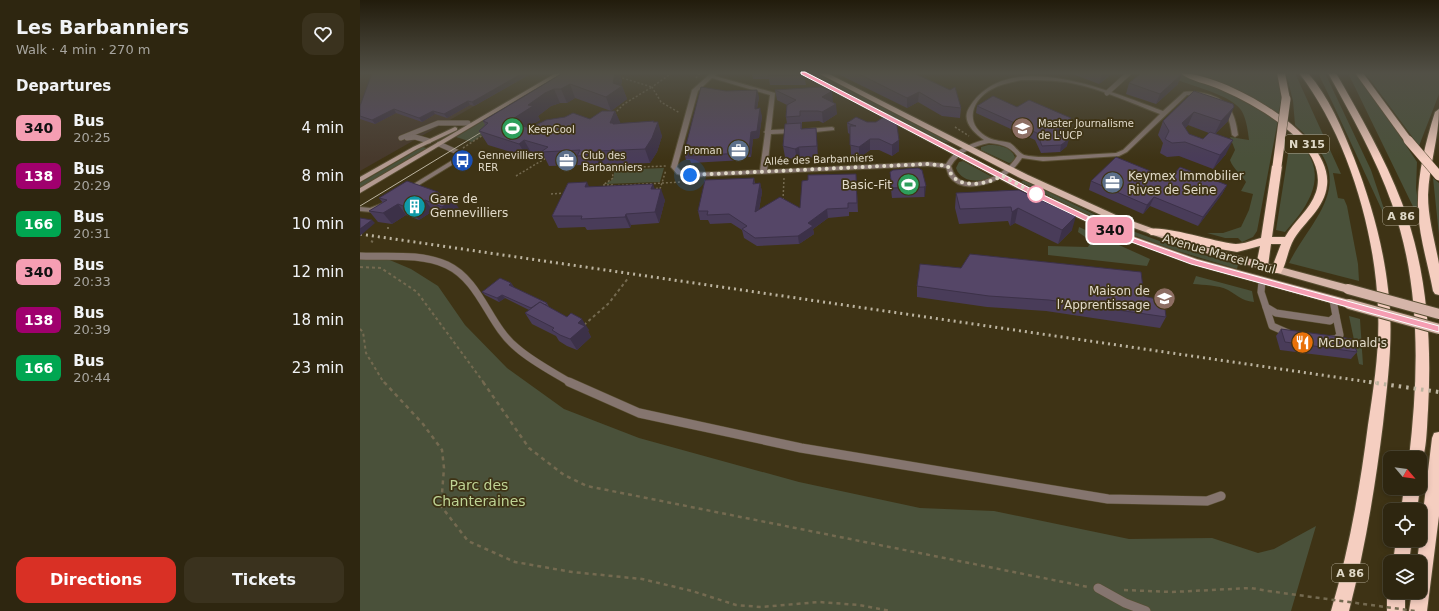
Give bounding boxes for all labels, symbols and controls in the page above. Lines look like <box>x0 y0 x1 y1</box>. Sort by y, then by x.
button: heart <box>302 13 344 55</box>
text: Les Barbanniers <box>16 16 189 38</box>
text: Walk · 4 min · 270 m <box>16 42 150 57</box>
text: Departures <box>16 77 111 95</box>
text: Bus <box>73 112 104 130</box>
sports icon: KeepCool <box>500 116 526 142</box>
school or university icon: Master Journalisme de L'UCP <box>1009 116 1035 142</box>
place label: Master Journalisme de L'UCP <box>1038 118 1134 141</box>
text: 4 min <box>301 119 344 137</box>
text: 340 <box>24 120 53 136</box>
place label: KeepCool <box>528 124 575 135</box>
text: 20:25 <box>73 130 111 145</box>
road number: N 315 <box>1285 135 1329 153</box>
office icon: Proman <box>725 137 751 163</box>
place label: Proman <box>684 145 722 156</box>
bus stop icon: Gennevilliers RER <box>449 148 475 174</box>
office icon: Club des Barbanniers <box>554 148 580 174</box>
place label: Gennevilliers RER <box>478 150 543 173</box>
place label: Club des Barbanniers <box>582 150 643 173</box>
street label: Allée des Barbanniers <box>764 152 874 167</box>
text: Bus <box>73 160 104 178</box>
your location <box>680 165 700 185</box>
text: 8 min <box>301 167 344 185</box>
text: 138 <box>24 168 53 184</box>
place label: Keymex Immobilier Rives de Seine <box>1128 169 1244 197</box>
office icon: Keymex Immobilier Rives de Seine <box>1100 170 1126 196</box>
sports icon: Basic-Fit <box>895 172 921 198</box>
text: 20:29 <box>73 178 111 193</box>
place label: Basic-Fit <box>842 178 892 192</box>
unlabelled marker <box>1027 185 1045 203</box>
place label: Gare de Gennevilliers <box>430 192 508 220</box>
building icon: Gare de Gennevilliers <box>402 193 428 219</box>
road number: A 86 <box>1383 207 1419 225</box>
text: Bus <box>73 208 104 226</box>
text: 10 min <box>292 215 344 233</box>
text: 166 <box>24 216 53 232</box>
line badge: 340 <box>1087 217 1133 243</box>
text: 340 <box>1095 222 1125 238</box>
text: 20:31 <box>73 226 111 241</box>
street label: Avenue Marcel Paul <box>1161 231 1277 277</box>
text: Bus <box>73 256 104 274</box>
text: 12 min <box>292 263 344 281</box>
text: 340 <box>24 264 53 280</box>
text: 20:33 <box>73 274 111 289</box>
place label: Maison de l’Apprentissage <box>1057 284 1150 312</box>
school or university icon: Maison de l’Apprentissage <box>1152 285 1178 311</box>
text: Bus <box>73 304 104 322</box>
text: 18 min <box>292 311 344 329</box>
text: 138 <box>24 312 53 328</box>
text: 20:39 <box>73 322 111 337</box>
restaurant icon: McDonald's <box>1289 330 1315 356</box>
place label: McDonald's <box>1318 336 1387 350</box>
text: Bus <box>73 352 104 370</box>
text: 23 min <box>292 359 344 377</box>
text: 166 <box>24 360 53 376</box>
text: 20:44 <box>73 370 111 385</box>
north arrow <box>1383 451 1427 495</box>
map controls <box>1383 451 1427 599</box>
park label: Parc des Chanteraines <box>432 477 526 509</box>
button: locate <box>1383 503 1427 547</box>
button: layers <box>1383 555 1427 599</box>
button: Directions <box>16 557 176 603</box>
button: Tickets <box>184 557 344 603</box>
road number: A 86 <box>1332 564 1368 582</box>

